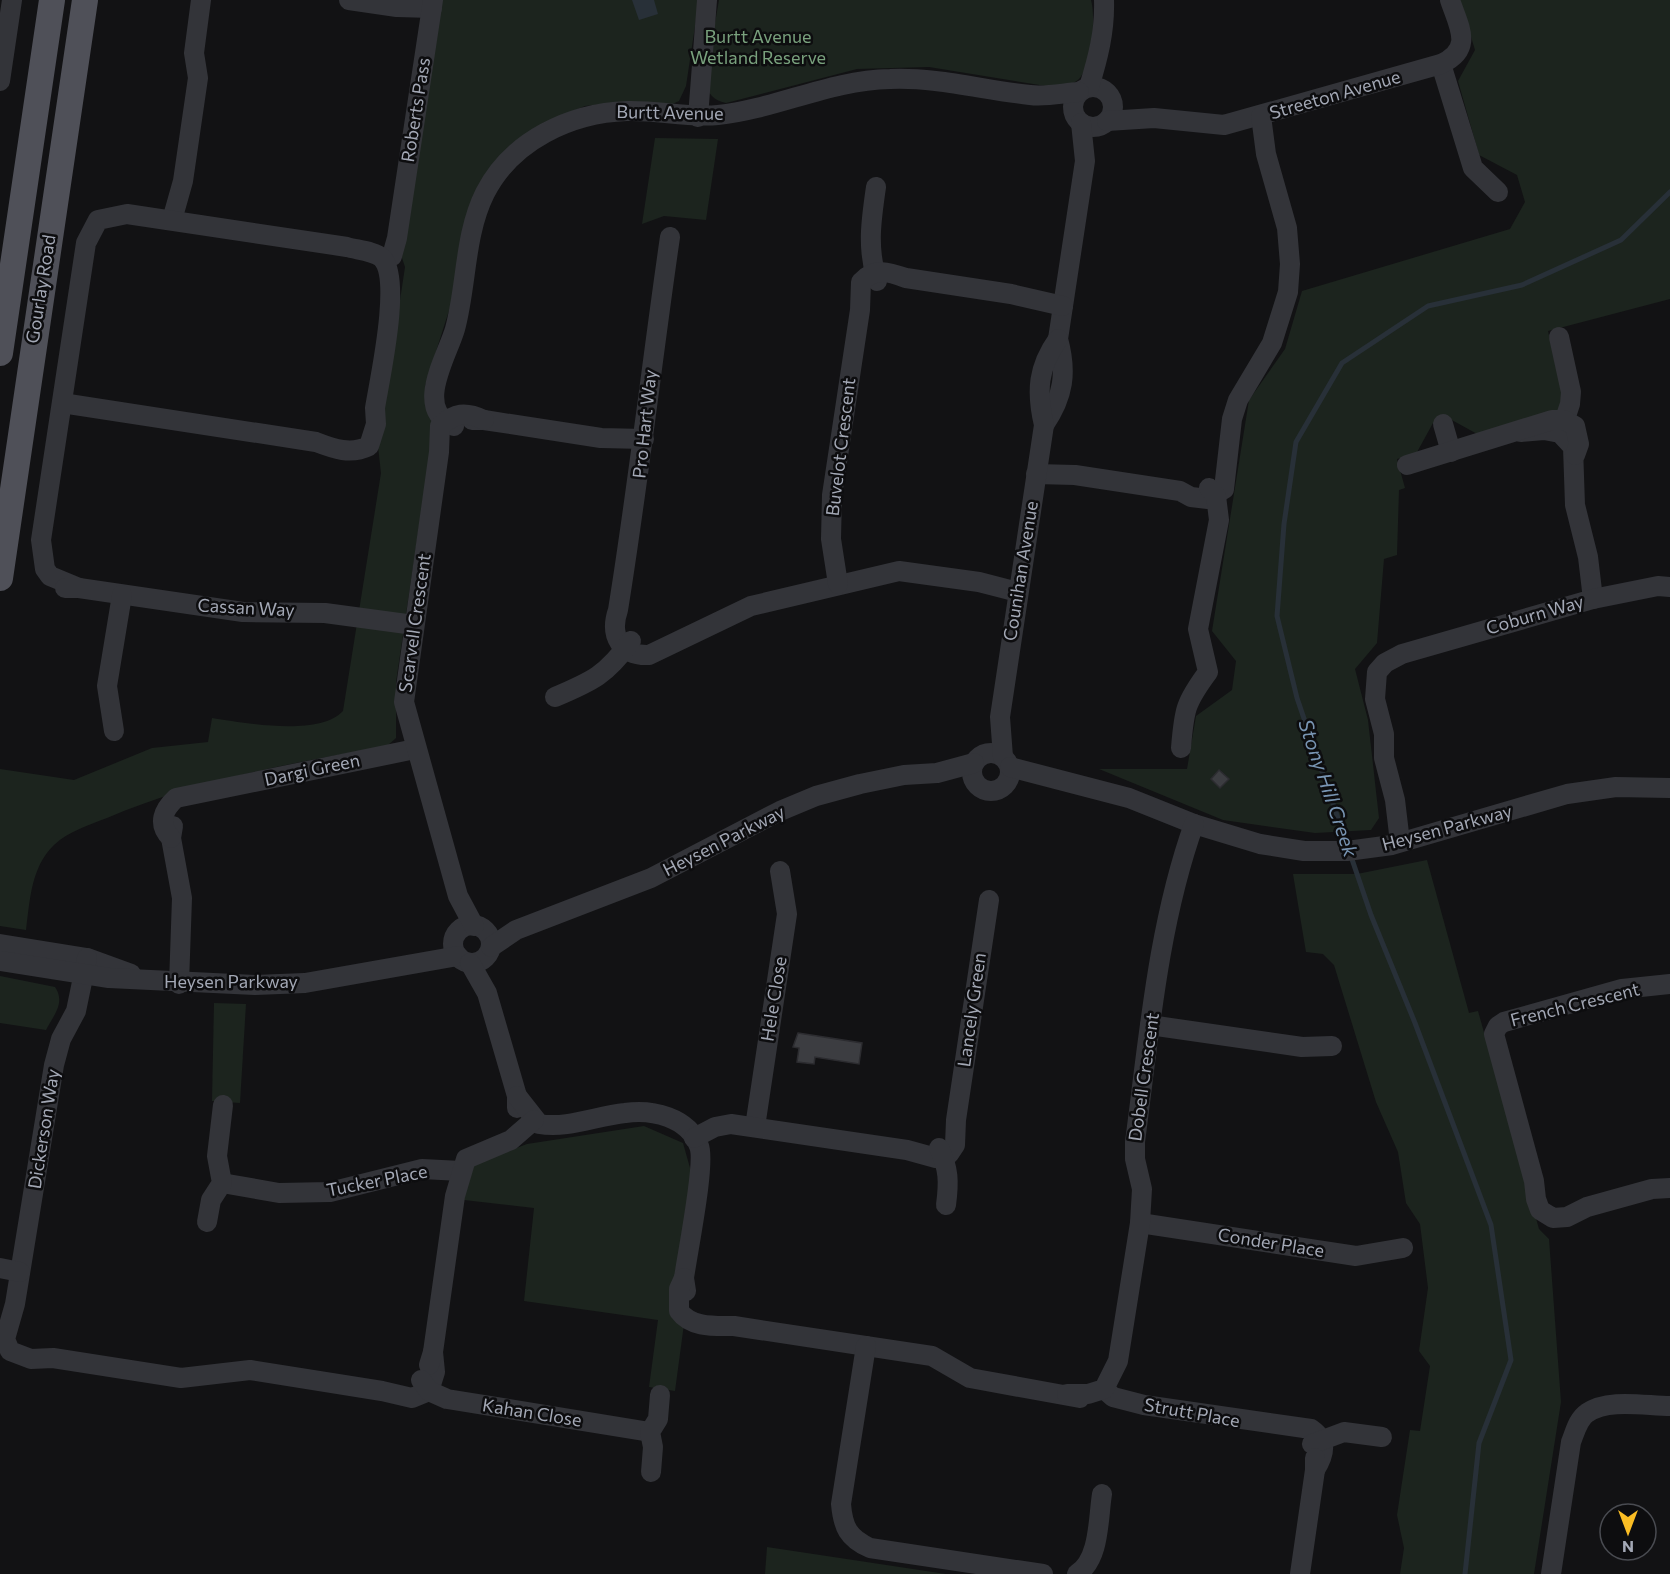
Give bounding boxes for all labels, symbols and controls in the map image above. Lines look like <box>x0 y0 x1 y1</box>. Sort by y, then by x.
park label: Burtt Avenue Wetland Reserve <box>690 25 826 68</box>
street label: Roberts Pass <box>396 56 434 164</box>
street label: Streeton Avenue <box>1267 65 1403 123</box>
street label: Burtt Avenue <box>616 100 724 124</box>
street label: Gourlay Road <box>21 233 59 345</box>
street label: Pro Hart Way <box>627 368 661 479</box>
street label: Buvelot Crescent <box>821 377 859 517</box>
street label: Counihan Avenue <box>998 499 1042 642</box>
street label: Scarvell Crescent <box>393 552 435 694</box>
street label: Coburn Way <box>1483 590 1586 638</box>
street label: Cassan Way <box>197 593 295 621</box>
water label: Stony Hill Creek <box>1294 716 1364 861</box>
street label: Dargi Green <box>262 748 362 790</box>
street label: Heysen Parkway <box>1379 799 1514 855</box>
street label: Heysen Parkway <box>659 800 788 880</box>
street label: Lancely Green <box>952 951 990 1068</box>
street label: Hele Close <box>755 955 791 1043</box>
street label: Heysen Parkway <box>164 970 298 992</box>
street label: French Crescent <box>1508 977 1642 1031</box>
street label: Dobell Crescent <box>1123 1011 1163 1143</box>
street label: Dickerson Way <box>23 1067 63 1190</box>
street label: Tucker Place <box>325 1159 429 1201</box>
street label: Conder Place <box>1216 1223 1326 1261</box>
street label: Kahan Close <box>481 1393 583 1431</box>
street label: Strutt Place <box>1143 1393 1242 1431</box>
north arrow <box>1598 1502 1658 1562</box>
text: N <box>1622 1538 1634 1557</box>

